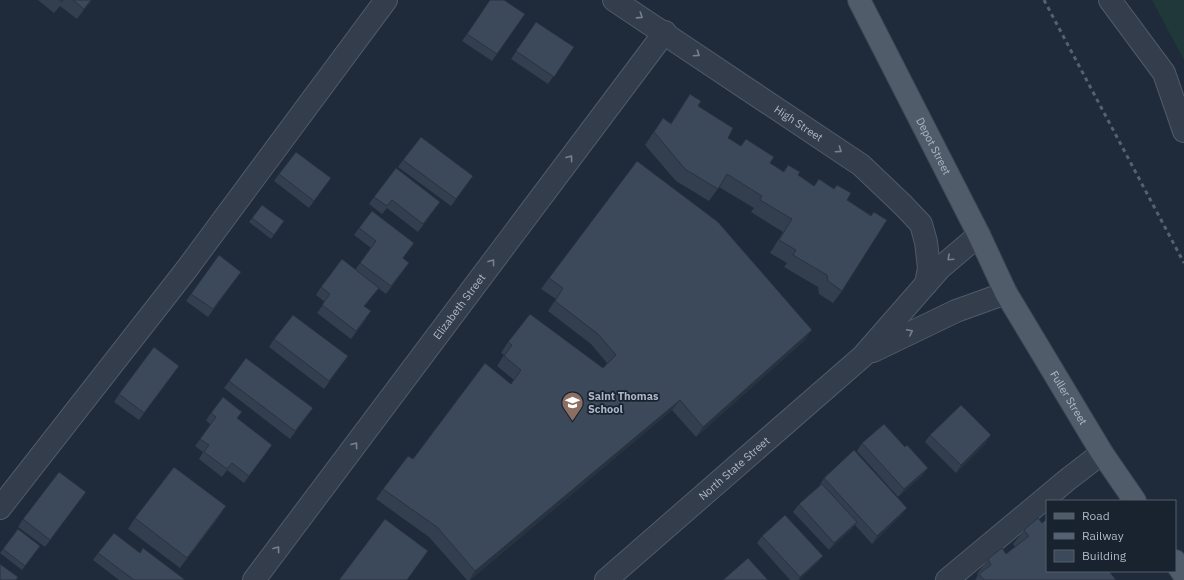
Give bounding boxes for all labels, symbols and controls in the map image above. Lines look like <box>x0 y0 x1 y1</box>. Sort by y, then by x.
one-way arrow <box>635 11 642 18</box>
one-way arrow <box>693 49 700 57</box>
street label: High Street <box>772 102 826 145</box>
street label: Depot Street <box>913 115 954 177</box>
one-way arrow <box>835 145 842 153</box>
one-way arrow <box>565 156 572 163</box>
one-way arrow <box>948 253 955 260</box>
one-way arrow <box>487 260 494 267</box>
street label: Elizabeth Street <box>430 271 488 342</box>
one-way arrow <box>906 329 914 337</box>
street label: Fuller Street <box>1047 368 1091 428</box>
school or university icon: Saint Thomas School <box>560 389 586 422</box>
place label: Saint Thomas School <box>588 389 659 416</box>
street label: North State Street <box>696 433 773 503</box>
one-way arrow <box>350 442 357 449</box>
legend <box>1046 500 1176 572</box>
text: Road <box>1082 508 1110 523</box>
text: Railway <box>1082 528 1124 543</box>
one-way arrow <box>272 546 279 553</box>
text: Building <box>1082 548 1127 563</box>

